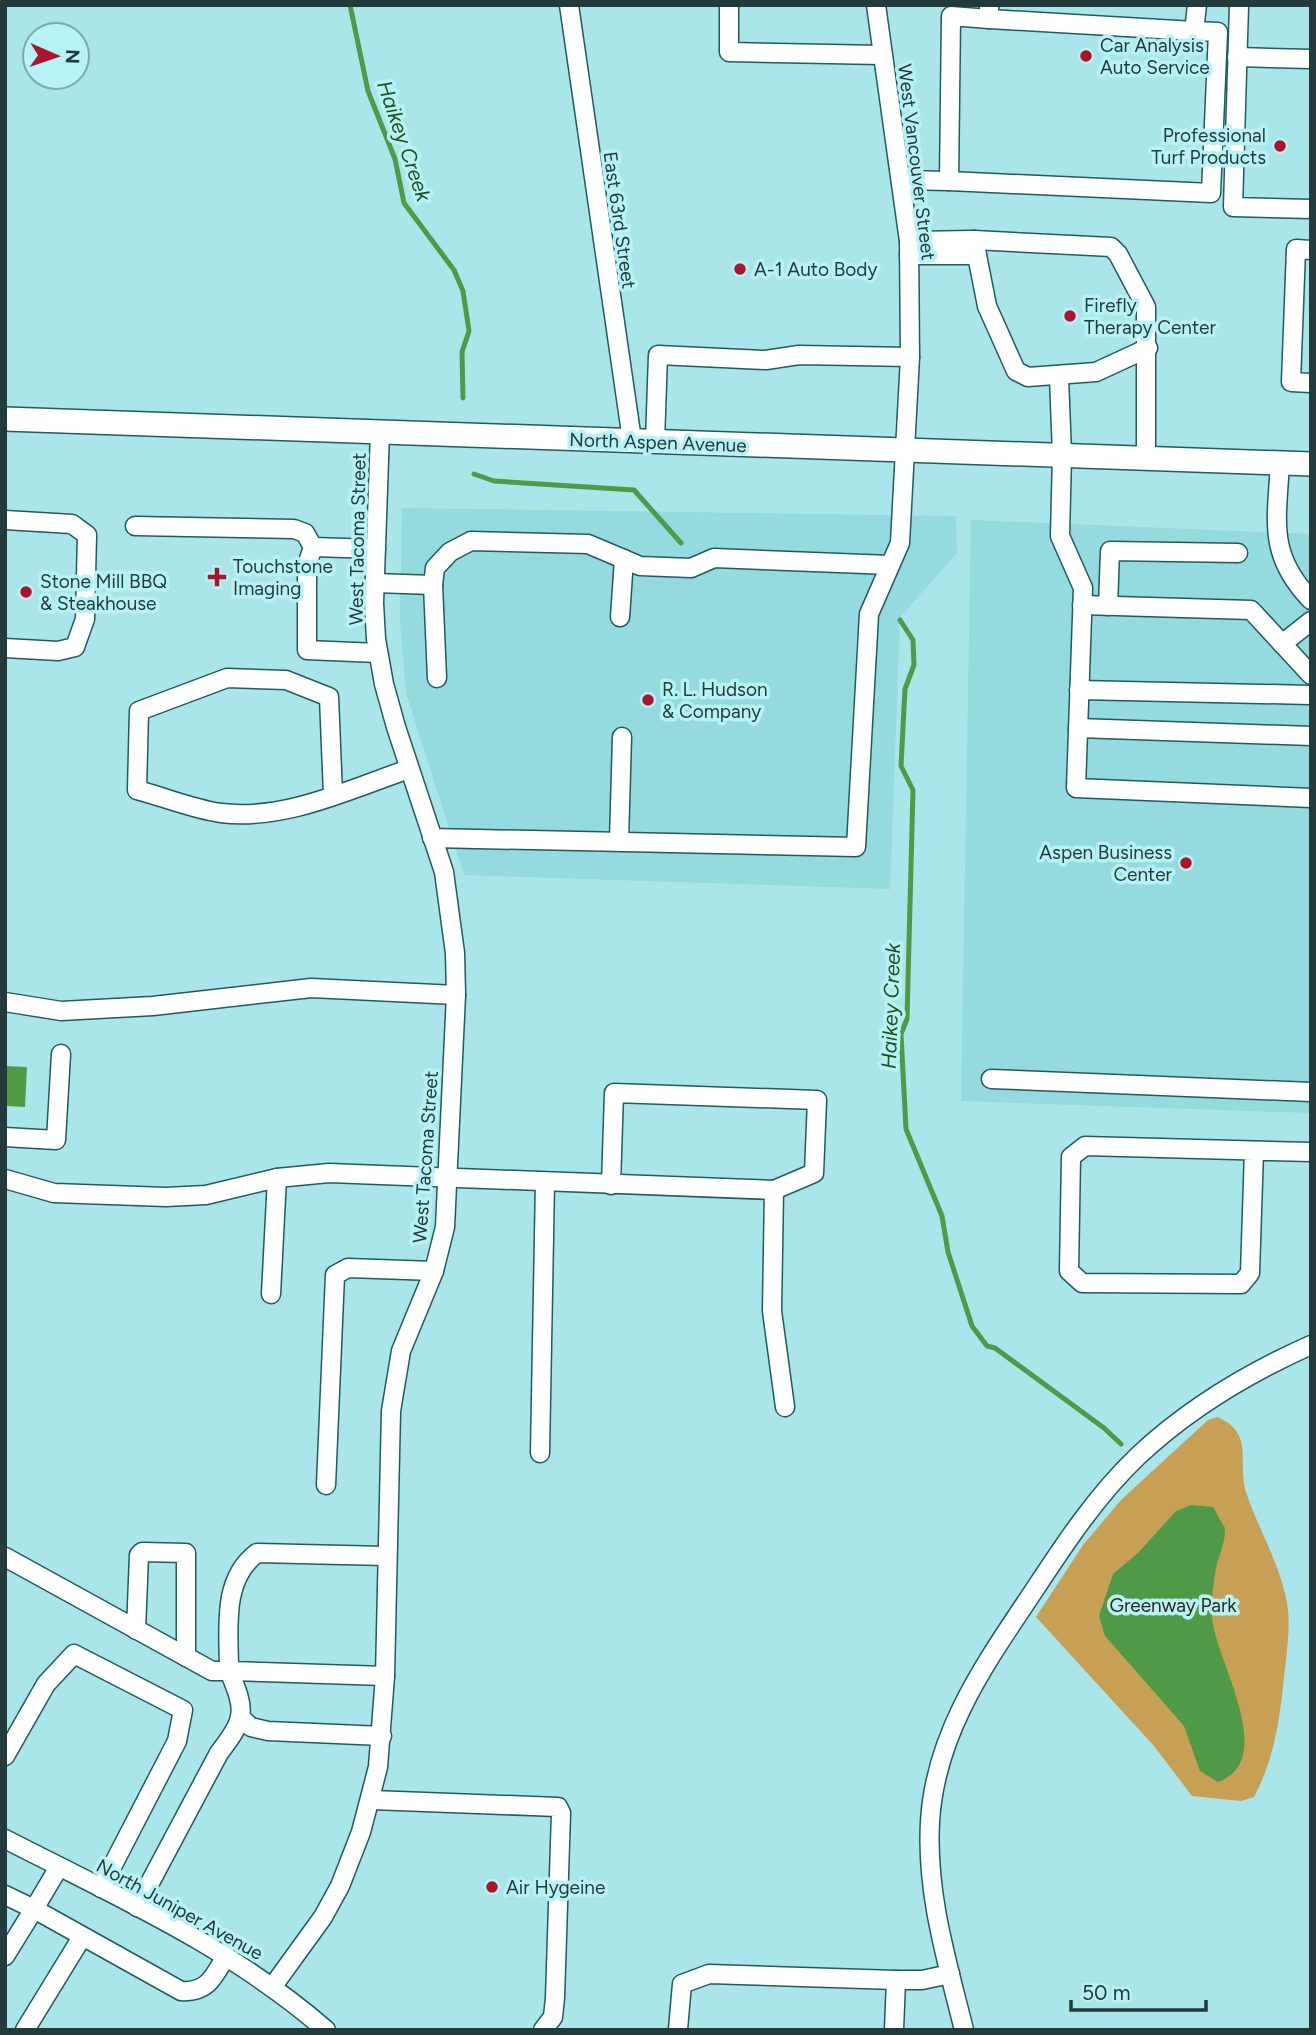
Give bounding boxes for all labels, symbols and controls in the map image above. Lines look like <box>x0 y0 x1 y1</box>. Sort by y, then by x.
north arrow <box>21 21 91 91</box>
place label: Car Analysis Auto Service <box>1100 34 1210 79</box>
marker: Car Analysis Auto Service <box>1078 48 1094 64</box>
text: N <box>61 49 84 64</box>
street label: West Vancouver Street <box>893 63 940 261</box>
water label: Haikey Creek <box>372 77 437 205</box>
place label: Professional Turf Products <box>1151 124 1266 169</box>
marker: Professional Turf Products <box>1272 138 1288 154</box>
street label: East 63rd Street <box>598 150 641 290</box>
place label: A-1 Auto Body <box>754 258 877 281</box>
marker: A-1 Auto Body <box>732 261 748 277</box>
place label: Firefly Therapy Center <box>1084 294 1216 339</box>
marker: Firefly Therapy Center <box>1062 308 1078 324</box>
street label: North Aspen Avenue <box>569 428 747 457</box>
street label: West Tacoma Street <box>344 453 371 626</box>
place label: Touchstone Imaging <box>233 555 333 600</box>
marker: Touchstone Imaging <box>207 567 227 587</box>
place label: Stone Mill BBQ & Steakhouse <box>40 570 167 615</box>
marker: Stone Mill BBQ & Steakhouse <box>18 584 34 600</box>
place label: R. L. Hudson & Company <box>662 678 768 723</box>
marker: R. L. Hudson & Company <box>640 692 656 708</box>
place label: Aspen Business Center <box>1039 841 1173 886</box>
marker: Aspen Business Center <box>1178 855 1194 871</box>
water label: Haikey Creek <box>876 942 905 1069</box>
street label: West Tacoma Street <box>408 1070 443 1244</box>
park label: Greenway Park <box>1109 1594 1237 1617</box>
street label: North Juniper Avenue <box>92 1854 267 1965</box>
place label: Air Hygeine <box>506 1876 605 1899</box>
marker: Air Hygeine <box>484 1879 500 1895</box>
scale bar <box>1071 1968 1206 2012</box>
text: 50 m <box>1082 1980 1131 2005</box>

